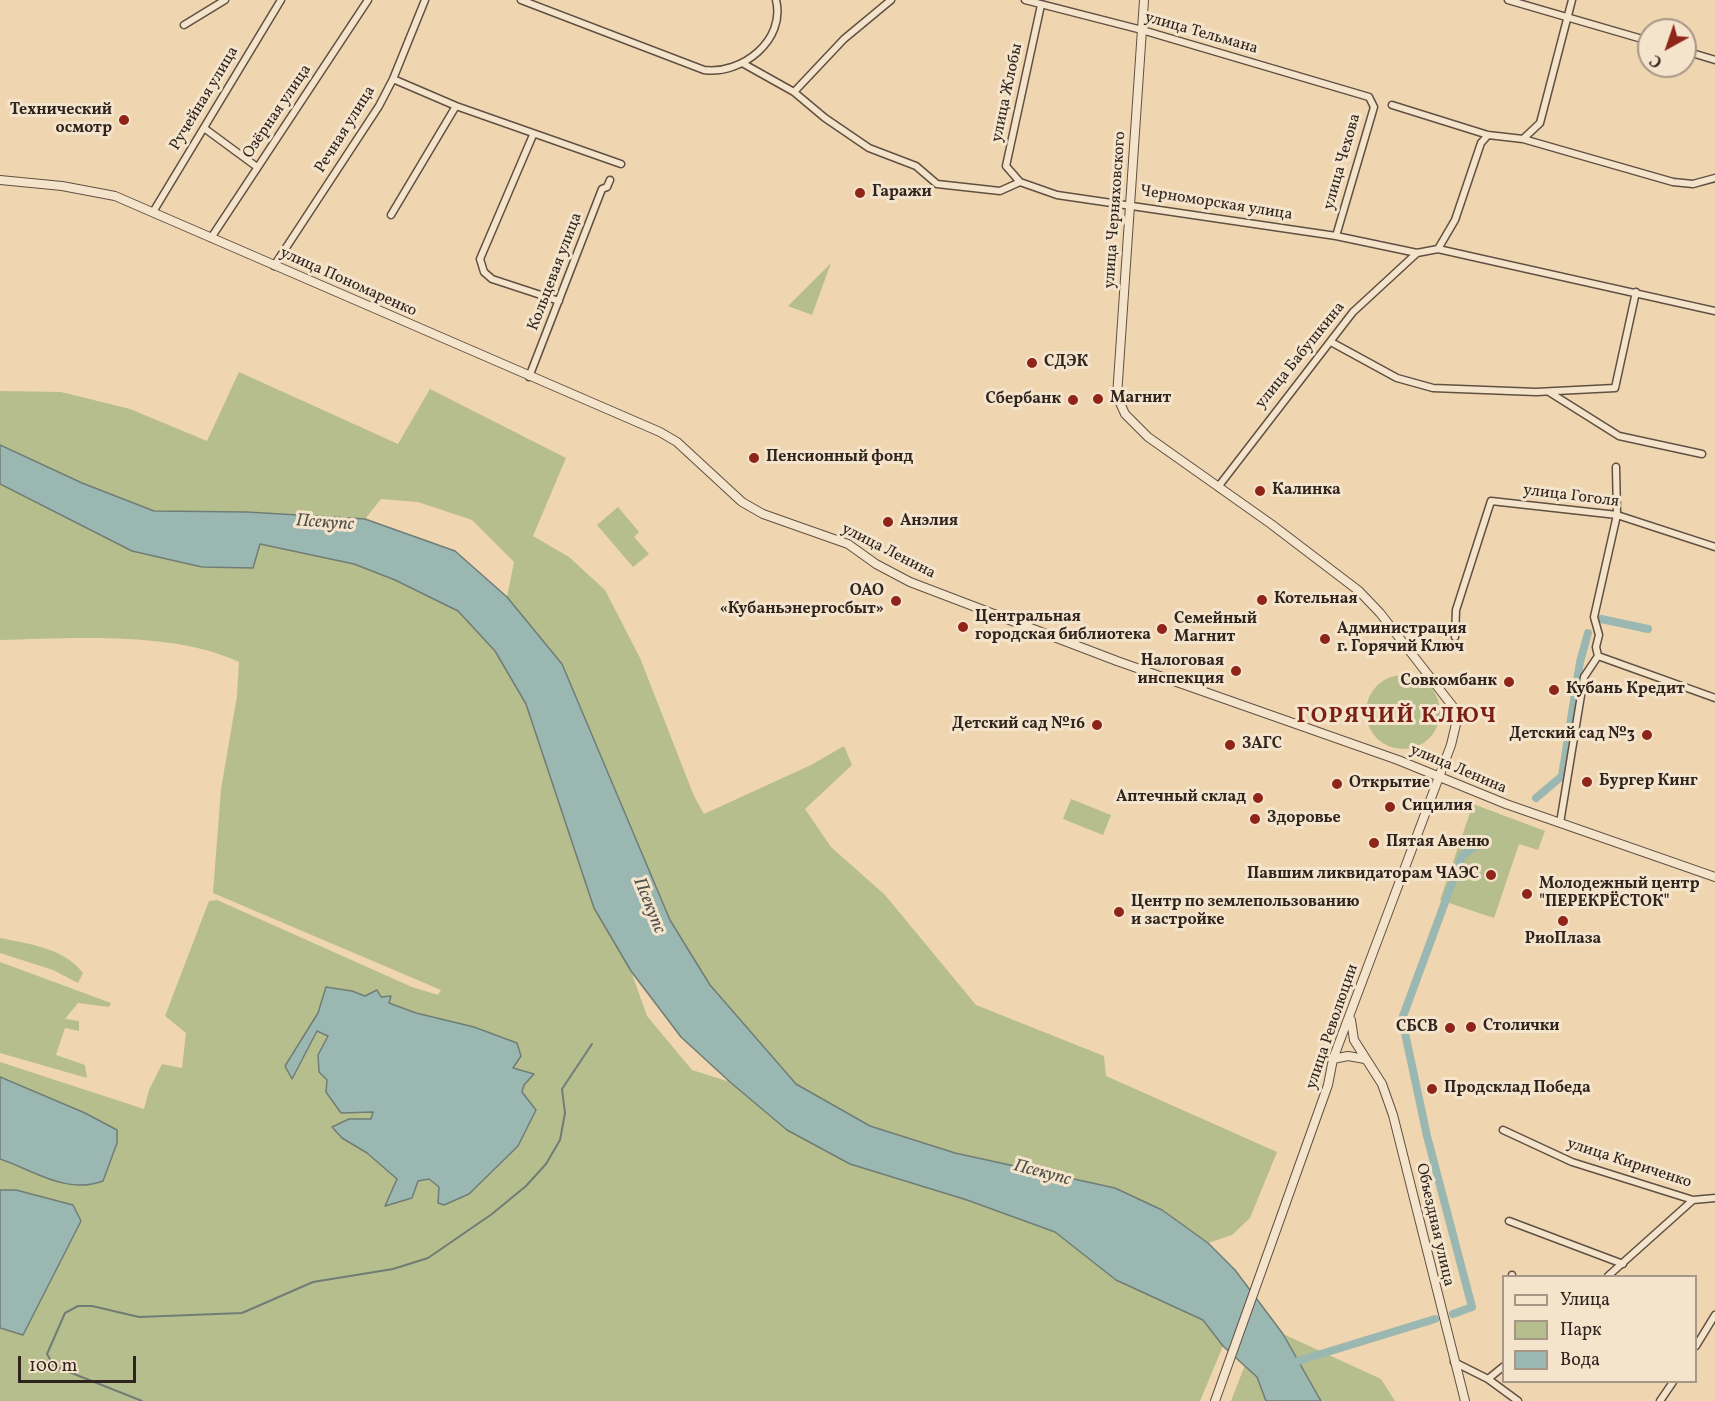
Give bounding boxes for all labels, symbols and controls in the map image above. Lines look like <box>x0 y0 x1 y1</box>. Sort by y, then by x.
street label: улица Тельмана <box>1142 9 1260 59</box>
north arrow <box>1637 18 1697 78</box>
street label: улица Жлобы <box>988 42 1028 144</box>
street label: Ручейная улица <box>166 44 244 154</box>
text: С <box>1646 49 1668 72</box>
street label: Озёрная улица <box>240 61 316 163</box>
street label: Речная улица <box>312 83 380 177</box>
place label: Технический осмотр <box>10 101 112 139</box>
street label: улица Чехова <box>1320 112 1366 212</box>
marker: Технический осмотр <box>117 113 131 127</box>
street label: улица Черняховского <box>1101 131 1131 289</box>
street label: Черноморская улица <box>1138 182 1294 226</box>
place label: Гаражи <box>872 183 932 203</box>
marker: Гаражи <box>853 186 867 200</box>
street label: Кольцевая улица <box>525 210 587 334</box>
street label: улица Пономаренко <box>277 244 419 322</box>
street label: улица Бабушкина <box>1252 299 1350 413</box>
place label: СДЭК <box>1044 353 1088 373</box>
marker: СДЭК <box>1025 356 1039 370</box>
place label: Магнит <box>1110 389 1171 409</box>
place label: Сбербанк <box>986 390 1061 410</box>
marker: Магнит <box>1091 392 1105 406</box>
marker: Сбербанк <box>1066 393 1080 407</box>
place label: Пенсионный фонд <box>766 448 913 468</box>
marker: Пенсионный фонд <box>747 451 761 465</box>
place label: Калинка <box>1272 481 1341 501</box>
street label: улица Гоголя <box>1522 482 1620 512</box>
marker: Калинка <box>1253 484 1267 498</box>
water label: Псекупс <box>295 511 355 537</box>
place label: Анэлия <box>900 512 958 532</box>
marker: Анэлия <box>881 515 895 529</box>
street label: улица Ленина <box>838 520 938 584</box>
place label: ОАО «Кубаньэнергосбыт» <box>720 582 884 620</box>
place label: Котельная <box>1274 590 1358 610</box>
marker: Котельная <box>1255 593 1269 607</box>
marker: ОАО «Кубаньэнергосбыт» <box>889 594 903 608</box>
place label: Центральная городская библиотека <box>975 608 1151 646</box>
place label: Семейный Магнит <box>1174 610 1257 648</box>
marker: Центральная городская библиотека <box>956 620 970 634</box>
place label: Администрация г. Горячий Ключ <box>1337 620 1467 658</box>
marker: Семейный Магнит <box>1155 622 1169 636</box>
marker: Администрация г. Горячий Ключ <box>1318 632 1332 646</box>
place label: Налоговая инспекция <box>1138 652 1224 690</box>
marker: Налоговая инспекция <box>1229 664 1243 678</box>
place label: Совкомбанк <box>1400 672 1497 692</box>
marker: Совкомбанк <box>1502 675 1516 689</box>
place label: Кубань Кредит <box>1566 680 1685 700</box>
marker: Кубань Кредит <box>1547 683 1561 697</box>
district label: ГОРЯЧИЙ КЛЮЧ <box>1297 705 1497 731</box>
place label: Детский сад №16 <box>952 715 1085 735</box>
marker: Детский сад №16 <box>1090 718 1104 732</box>
place label: Детский сад №3 <box>1509 725 1635 745</box>
marker: Детский сад №3 <box>1640 728 1654 742</box>
place label: ЗАГС <box>1242 735 1282 755</box>
marker: ЗАГС <box>1223 738 1237 752</box>
street label: улица Ленина <box>1407 741 1509 799</box>
place label: Бургер Кинг <box>1599 772 1698 792</box>
place label: Открытие <box>1349 774 1430 794</box>
marker: Бургер Кинг <box>1580 775 1594 789</box>
marker: Открытие <box>1330 777 1344 791</box>
place label: Аптечный склад <box>1116 788 1246 808</box>
marker: Аптечный склад <box>1251 791 1265 805</box>
place label: Сицилия <box>1402 797 1473 817</box>
marker: Сицилия <box>1383 800 1397 814</box>
place label: Здоровье <box>1267 809 1341 829</box>
marker: Здоровье <box>1248 812 1262 826</box>
place label: Пятая Авеню <box>1386 833 1490 853</box>
marker: Пятая Авеню <box>1367 836 1381 850</box>
place label: Павшим ликвидаторам ЧАЭС <box>1247 865 1479 885</box>
marker: Павшим ликвидаторам ЧАЭС <box>1484 868 1498 882</box>
water label: Псекупс <box>627 875 669 937</box>
place label: Молодежный центр "ПЕРЕКРЁСТОК" <box>1539 875 1700 913</box>
marker: Молодежный центр "ПЕРЕКРЁСТОК" <box>1520 887 1534 901</box>
place label: Центр по землепользованию и застройке <box>1131 893 1360 931</box>
marker: Центр по землепользованию и застройке <box>1112 905 1126 919</box>
marker: РиоПлаза <box>1556 914 1570 928</box>
place label: РиоПлаза <box>1525 930 1601 950</box>
street label: улица Революции <box>1303 962 1363 1092</box>
place label: Столички <box>1483 1017 1560 1037</box>
place label: СБСВ <box>1396 1018 1438 1038</box>
marker: Столички <box>1464 1020 1478 1034</box>
marker: СБСВ <box>1443 1021 1457 1035</box>
place label: Продсклад Победа <box>1444 1079 1591 1099</box>
marker: Продсклад Победа <box>1425 1082 1439 1096</box>
street label: улица Кириченко <box>1564 1135 1694 1193</box>
water label: Псекупс <box>1011 1156 1073 1192</box>
street label: Объездная улица <box>1411 1162 1457 1288</box>
legend <box>1502 1275 1697 1383</box>
text: Улица <box>1560 1288 1610 1313</box>
text: Парк <box>1560 1318 1602 1343</box>
scale bar <box>21 1344 140 1382</box>
text: Вода <box>1560 1348 1600 1373</box>
text: 100 m <box>29 1354 78 1379</box>

